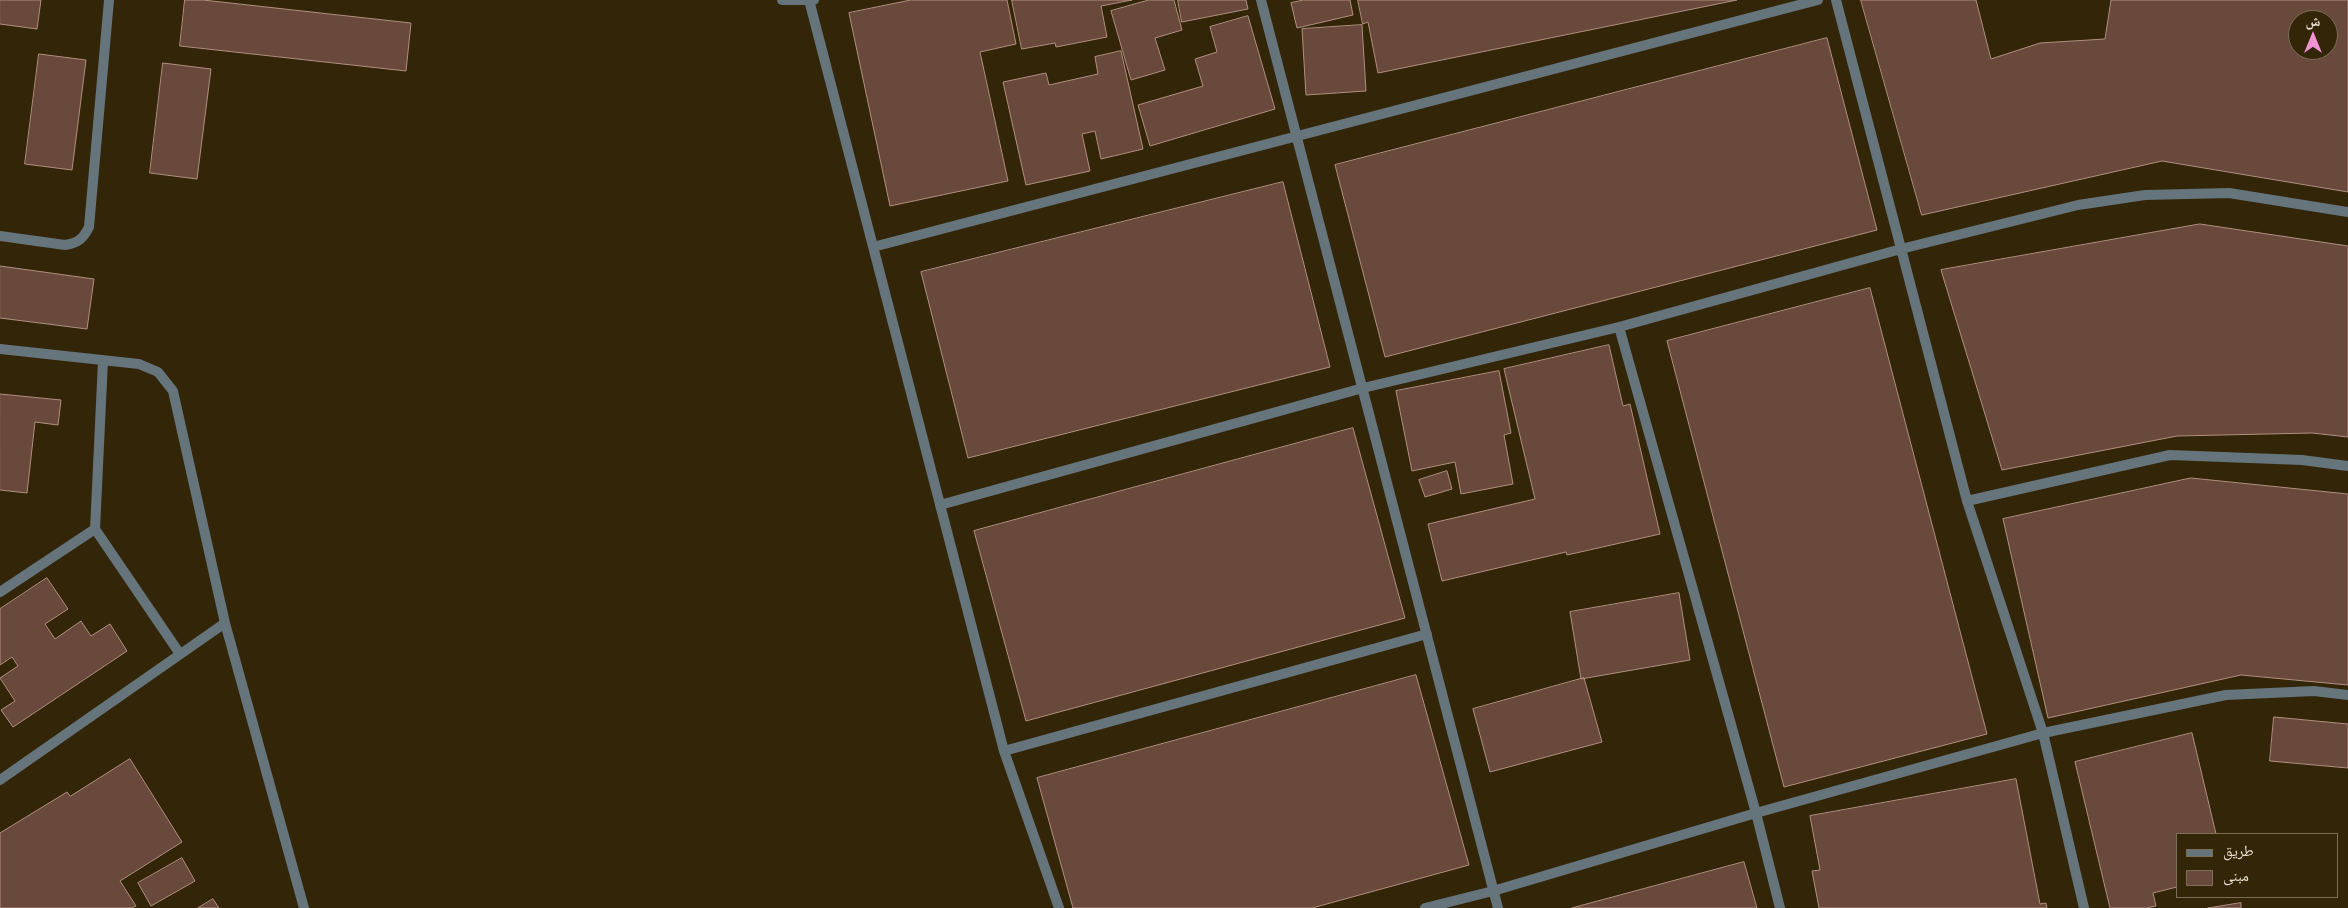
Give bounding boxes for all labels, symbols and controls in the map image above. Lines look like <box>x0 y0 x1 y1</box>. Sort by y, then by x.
north arrow <box>2288 10 2338 60</box>
text: ش <box>2306 12 2320 30</box>
legend <box>2176 833 2338 898</box>
text: طريق <box>2223 841 2254 860</box>
text: مبنى <box>2223 866 2249 885</box>

